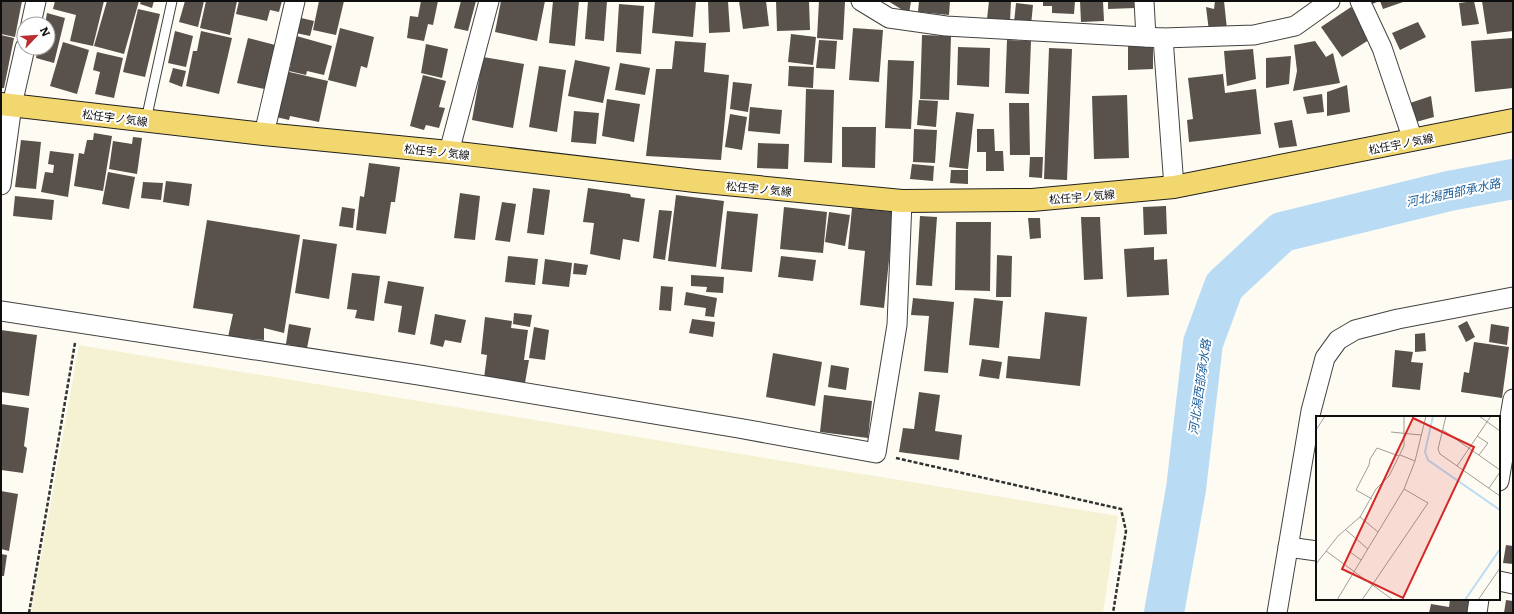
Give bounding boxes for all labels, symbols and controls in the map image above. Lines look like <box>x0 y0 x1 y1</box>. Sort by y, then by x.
north arrow <box>16 16 56 56</box>
text: N <box>37 24 55 39</box>
street label: 松任宇ノ気線 <box>81 105 149 129</box>
street label: 松任宇ノ気線 <box>1367 129 1435 157</box>
street label: 松任宇ノ気線 <box>403 140 471 162</box>
water label: 河北潟西部承水路 <box>1404 173 1503 211</box>
street label: 松任宇ノ気線 <box>725 177 793 199</box>
street label: 松任宇ノ気線 <box>1048 185 1116 207</box>
water label: 河北潟西部承水路 <box>1183 337 1215 436</box>
inset map <box>1316 416 1500 600</box>

